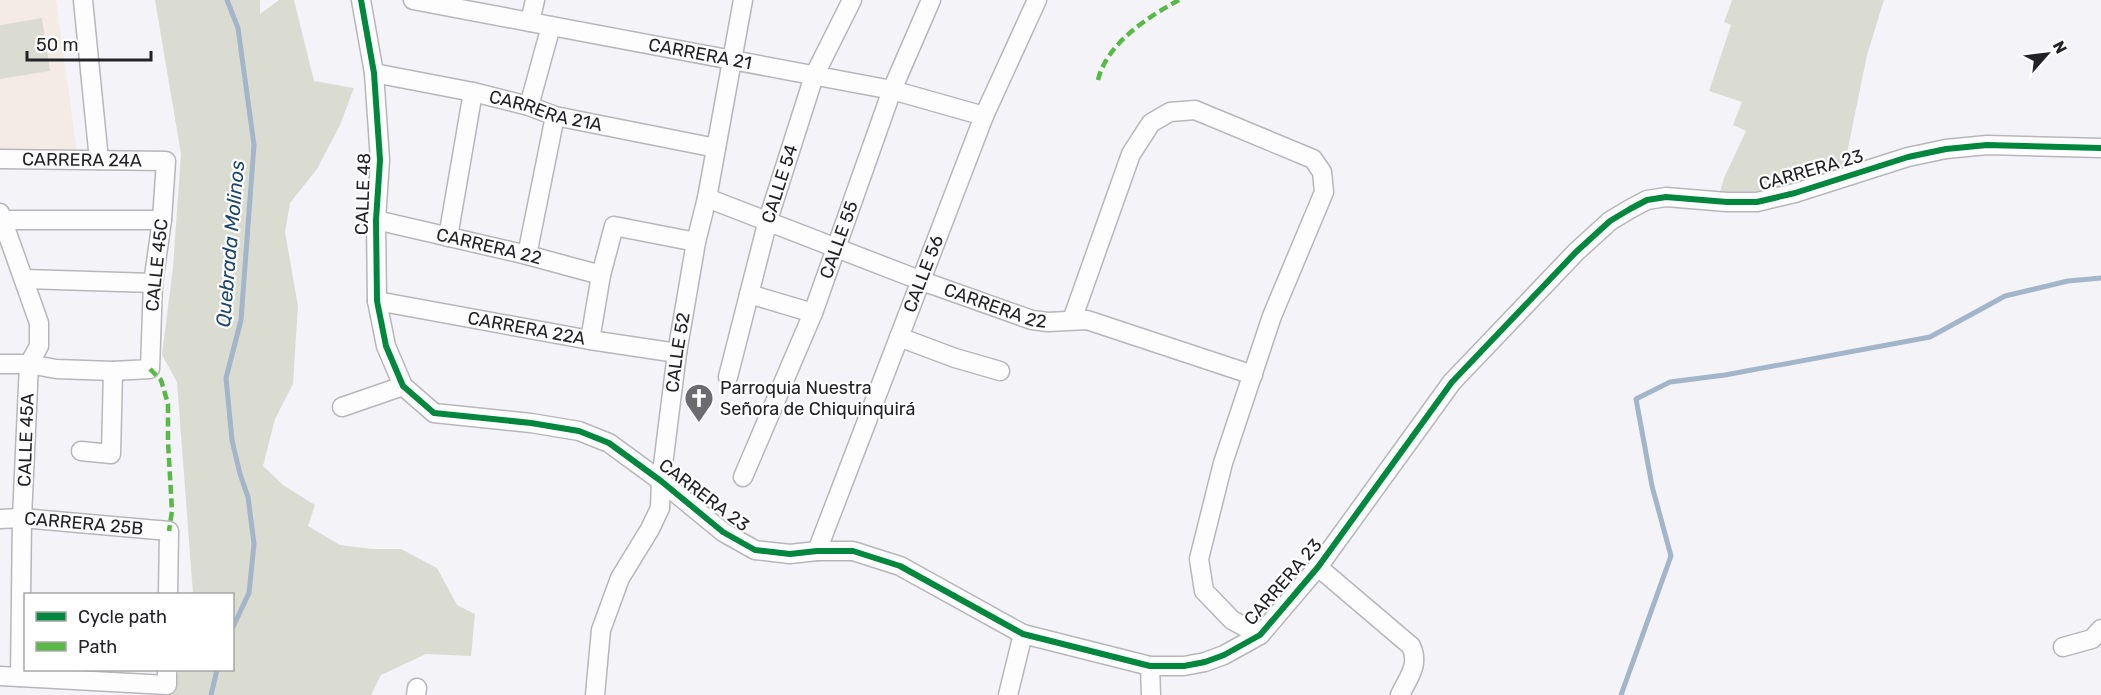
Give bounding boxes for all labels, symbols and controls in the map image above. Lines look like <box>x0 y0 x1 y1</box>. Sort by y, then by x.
scale bar <box>27 24 152 62</box>
north arrow <box>2017 24 2077 84</box>
street label: CARRERA 21 <box>647 33 753 74</box>
text: 50 m <box>36 34 79 56</box>
text: N <box>2049 38 2071 57</box>
street label: CARRERA 21A <box>487 85 604 136</box>
street label: CALLE 54 <box>757 142 802 226</box>
street label: CARRERA 23 <box>1756 145 1866 195</box>
street label: CARRERA 24A <box>22 148 142 172</box>
street label: CALLE 48 <box>351 153 375 235</box>
water label: Quebrada Molinos <box>211 160 249 328</box>
street label: CALLE 55 <box>815 198 863 282</box>
street label: CALLE 45C <box>141 217 173 313</box>
street label: CARRERA 22 <box>434 223 544 269</box>
street label: CALLE 56 <box>899 232 948 316</box>
street label: CARRERA 22 <box>941 279 1048 333</box>
street label: CARRERA 22A <box>466 307 587 350</box>
street label: CALLE 52 <box>661 311 695 394</box>
place label: Parroquia Nuestra Señora de Chiquinquirá <box>720 377 915 420</box>
church icon: Parroquia Nuestra Señora de Chiquinquirá <box>683 382 715 424</box>
street label: CALLE 45A <box>13 393 39 487</box>
street label: CARRERA 23 <box>654 454 754 536</box>
street label: CARRERA 25B <box>23 507 144 540</box>
street label: CARRERA 23 <box>1239 534 1327 630</box>
legend <box>24 593 234 671</box>
text: Cycle path <box>78 606 167 628</box>
text: Path <box>78 636 117 658</box>

